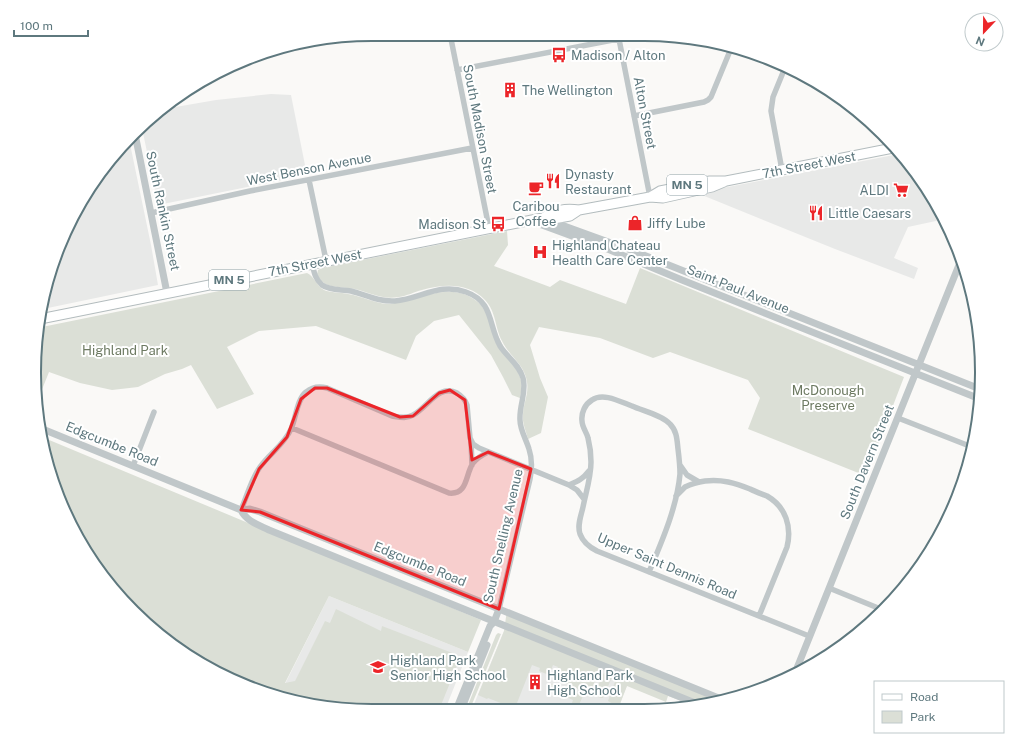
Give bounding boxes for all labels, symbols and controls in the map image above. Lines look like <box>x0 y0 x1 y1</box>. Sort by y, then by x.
scale bar <box>14 12 88 38</box>
north arrow <box>964 12 1004 52</box>
text: 100 m <box>20 19 53 33</box>
text: N <box>974 34 986 48</box>
bus stop icon: Madison / Alton <box>550 46 568 64</box>
place label: Madison / Alton <box>571 48 665 63</box>
street label: South Madison Street <box>460 63 500 195</box>
street label: Alton Street <box>631 75 659 151</box>
building icon: The Wellington <box>501 81 519 99</box>
place label: The Wellington <box>522 83 613 98</box>
street label: 7th Street West <box>761 149 857 181</box>
street label: South Rankin Street <box>143 150 183 272</box>
street label: West Benson Avenue <box>245 150 373 188</box>
place label: Dynasty Restaurant <box>565 167 631 197</box>
restaurant icon: Dynasty Restaurant <box>544 172 562 190</box>
road number: MN 5 <box>667 175 707 195</box>
cafe icon: Caribou Coffee <box>527 179 545 197</box>
supermarket icon: ALDI <box>892 181 910 199</box>
place label: ALDI <box>860 183 889 198</box>
place label: Caribou Coffee <box>512 199 560 229</box>
restaurant icon: Little Caesars <box>807 204 825 222</box>
place label: Little Caesars <box>828 206 911 221</box>
shop icon: Jiffy Lube <box>626 214 644 232</box>
bus stop icon: Madison St <box>489 215 507 233</box>
place label: Jiffy Lube <box>647 216 706 231</box>
place label: Madison St <box>418 217 486 232</box>
place label: Highland Chateau Health Care Center <box>552 238 668 268</box>
hospital icon: Highland Chateau Health Care Center <box>531 243 549 261</box>
street label: 7th Street West <box>267 247 363 279</box>
street label: Saint Paul Avenue <box>685 262 791 316</box>
road number: MN 5 <box>209 270 249 290</box>
park label: Highland Park <box>82 343 168 358</box>
park label: McDonough Preserve <box>792 383 864 413</box>
street label: South Davern Street <box>837 402 897 522</box>
street label: Edgcumbe Road <box>64 419 160 469</box>
street label: South Snelling Avenue <box>480 467 526 605</box>
street label: Upper Saint Dennis Road <box>595 530 739 602</box>
street label: Edgcumbe Road <box>372 539 468 589</box>
place label: Highland Park Senior High School <box>390 653 506 683</box>
school or university icon: Highland Park Senior High School <box>369 658 387 676</box>
place label: Highland Park High School <box>547 668 633 698</box>
building icon: Highland Park High School <box>526 673 544 691</box>
legend <box>874 681 1004 733</box>
text: Road <box>910 690 938 704</box>
text: Park <box>910 710 936 724</box>

